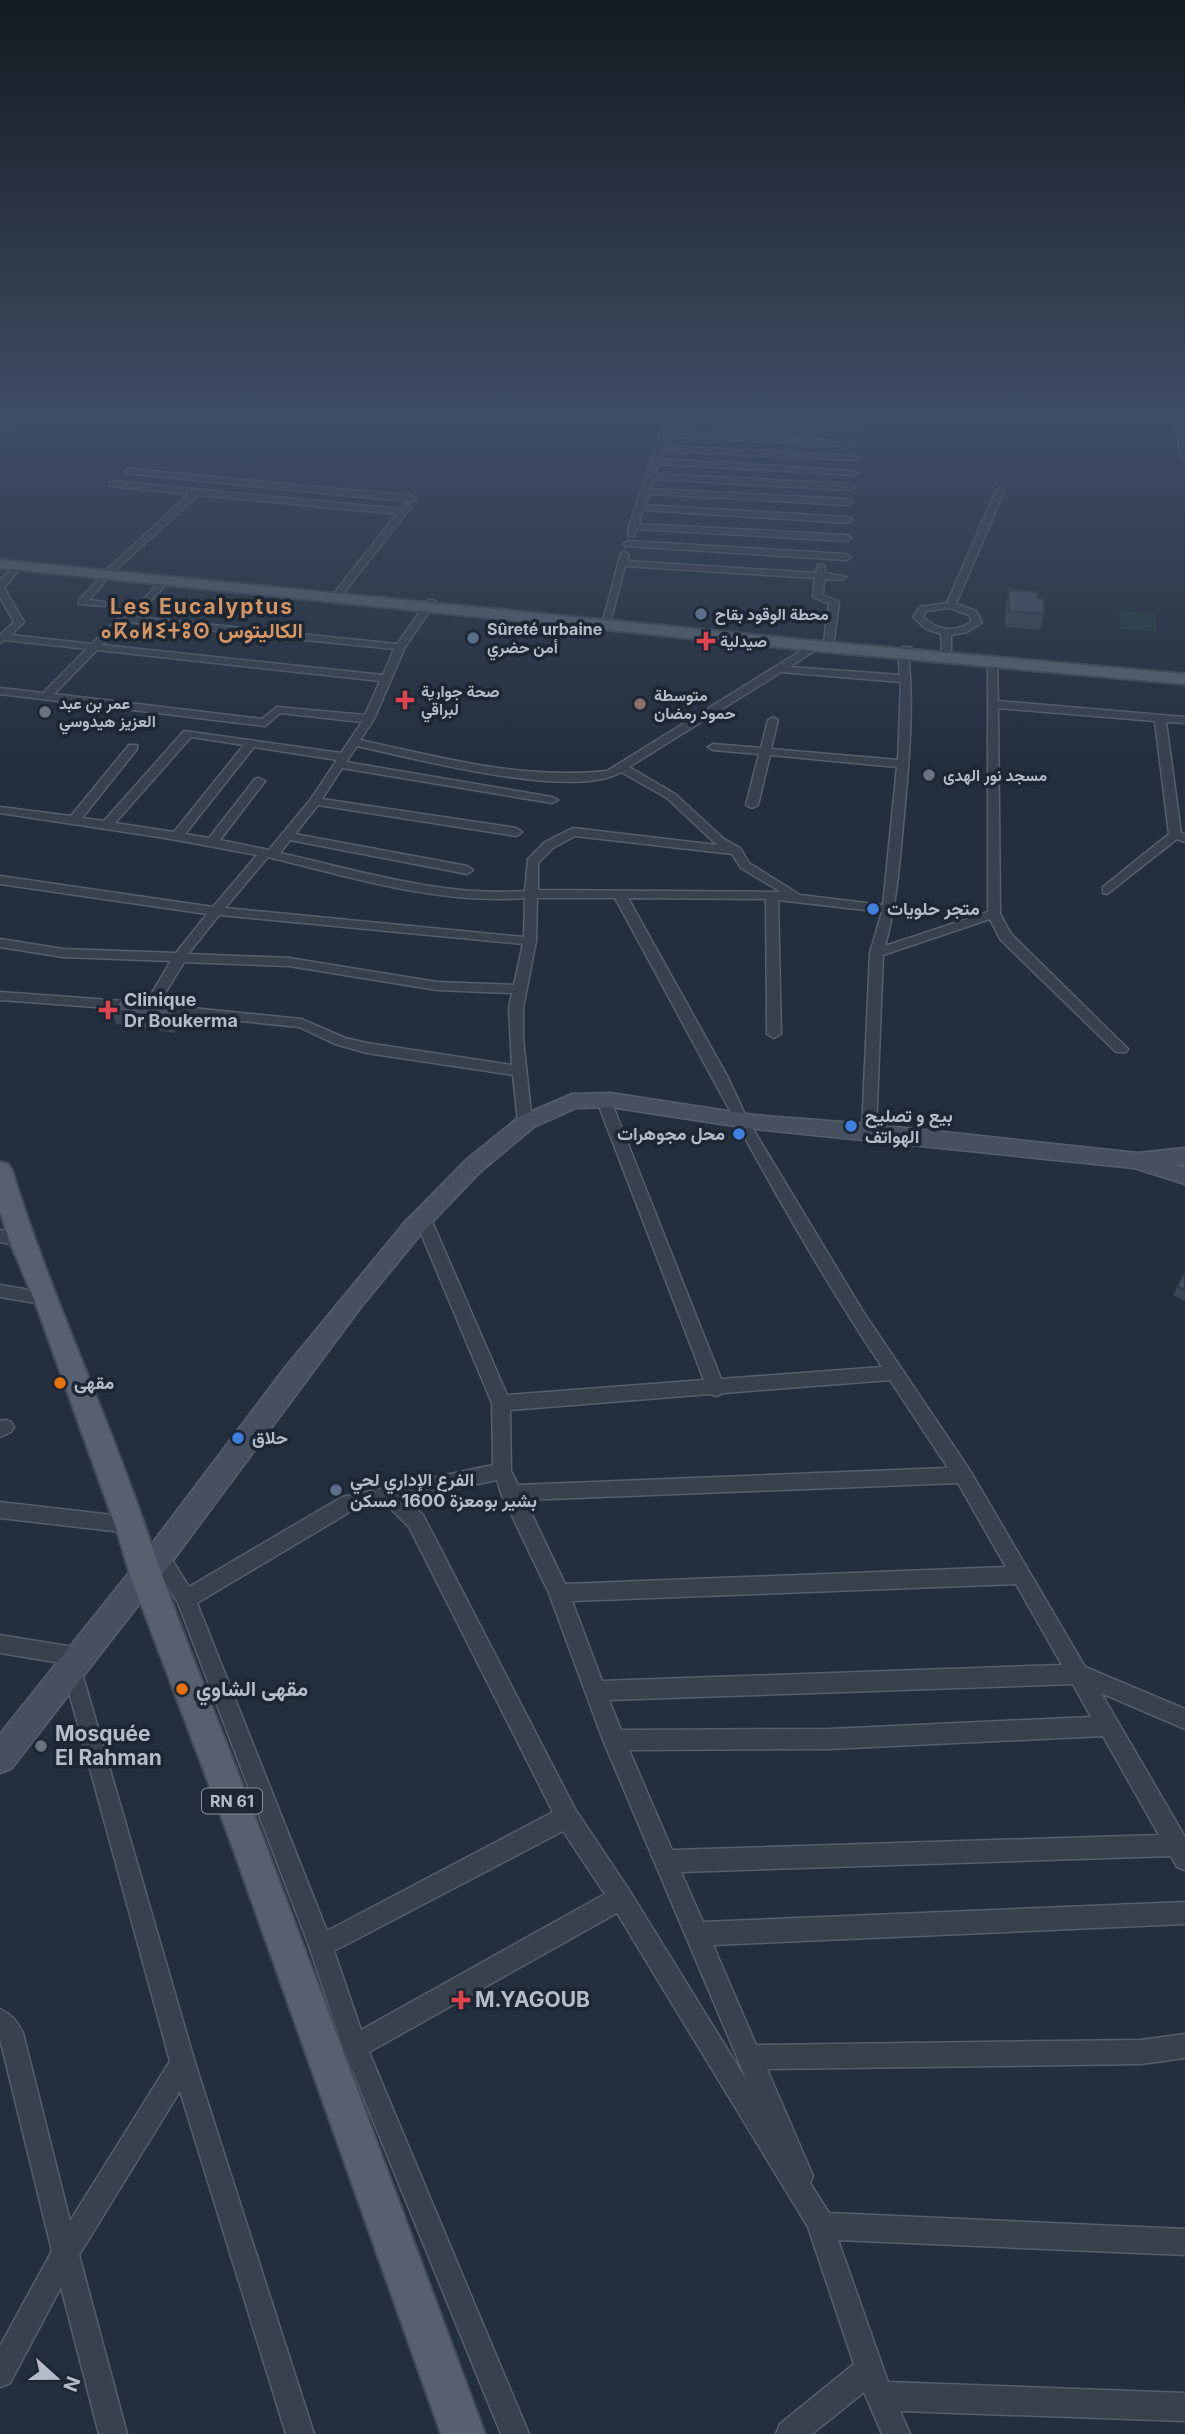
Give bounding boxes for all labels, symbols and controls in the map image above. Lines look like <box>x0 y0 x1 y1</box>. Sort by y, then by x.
district label: Les Eucalyptus ⴰⴽⴰⵍⵉⵜⵓⵙ الكاليتوس <box>101 594 303 644</box>
place label: محطة الوقود بقاح <box>715 604 829 625</box>
marker: محطة الوقود بقاح <box>693 606 709 622</box>
place label: Sûreté urbaine أمن حضري <box>487 619 602 661</box>
marker: Sûreté urbaine أمن حضري <box>465 630 481 646</box>
place label: صيدلية <box>720 631 767 651</box>
marker: صيدلية <box>698 633 714 649</box>
place label: صحة جوارية لبراقي <box>421 681 499 723</box>
place label: متوسطة حمود رمضان <box>654 685 736 724</box>
marker: صحة جوارية لبراقي <box>395 690 415 710</box>
place label: عمر بن عبد العزيز هيدوسي <box>59 693 156 735</box>
marker: متوسطة حمود رمضان <box>632 696 648 712</box>
marker: عمر بن عبد العزيز هيدوسي <box>37 704 53 720</box>
place label: مسجد نور الهدى <box>943 765 1048 786</box>
marker: مسجد نور الهدى <box>921 767 937 783</box>
place label: متجر حلويات <box>887 898 980 920</box>
marker: متجر حلويات <box>865 901 881 917</box>
place label: Clinique Dr Boukerma <box>124 989 238 1031</box>
marker: Clinique Dr Boukerma <box>98 1000 118 1020</box>
place label: بيع و تصليح الهواتف <box>865 1105 953 1148</box>
marker: بيع و تصليح الهواتف <box>843 1118 859 1134</box>
place label: محل مجوهرات <box>617 1123 725 1145</box>
marker: محل مجوهرات <box>731 1126 747 1142</box>
place label: مقهى <box>74 1372 114 1394</box>
marker: مقهى <box>52 1375 68 1391</box>
place label: حلاق <box>252 1427 288 1448</box>
marker: حلاق <box>230 1430 246 1446</box>
place label: الفرع الإداري لحي بشير بومعزة 1600 مسكن <box>350 1469 537 1512</box>
marker: الفرع الإداري لحي بشير بومعزة 1600 مسكن <box>328 1482 344 1498</box>
place label: مقهى الشاوي <box>196 1676 308 1706</box>
marker: مقهى الشاوي <box>174 1681 190 1697</box>
place label: Mosquée El Rahman <box>55 1721 162 1770</box>
marker: Mosquée El Rahman <box>33 1738 49 1754</box>
road number: RN 61 <box>202 1788 262 1814</box>
place label: M.YAGOUB <box>475 1987 590 2012</box>
marker: M.YAGOUB <box>453 1992 469 2008</box>
north arrow <box>21 2343 91 2413</box>
text: N <box>58 2373 85 2395</box>

